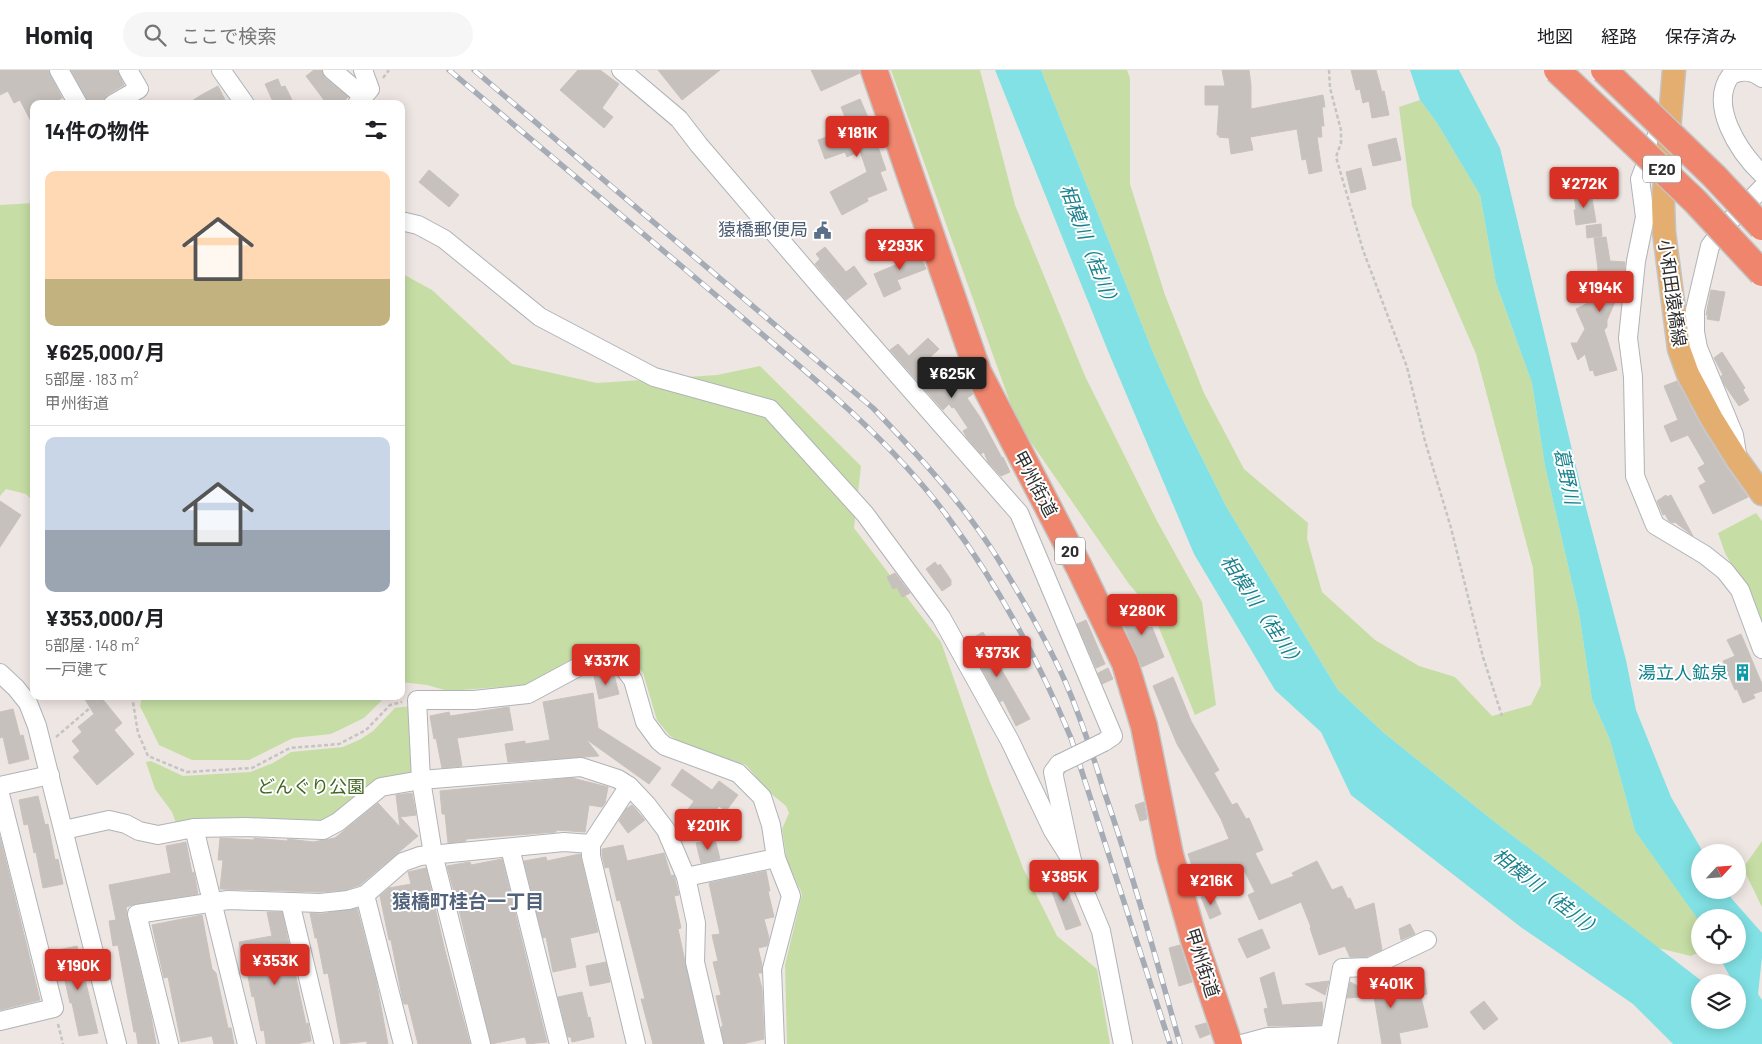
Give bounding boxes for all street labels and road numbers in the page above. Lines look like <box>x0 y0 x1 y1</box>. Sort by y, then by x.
road number: E20 <box>1643 156 1681 182</box>
street label: 小和田猿橋線 <box>1655 238 1691 348</box>
street label: 甲州街道 <box>1009 447 1062 520</box>
road number: 20 <box>1055 538 1085 564</box>
street label: 甲州街道 <box>1181 925 1225 1000</box>

